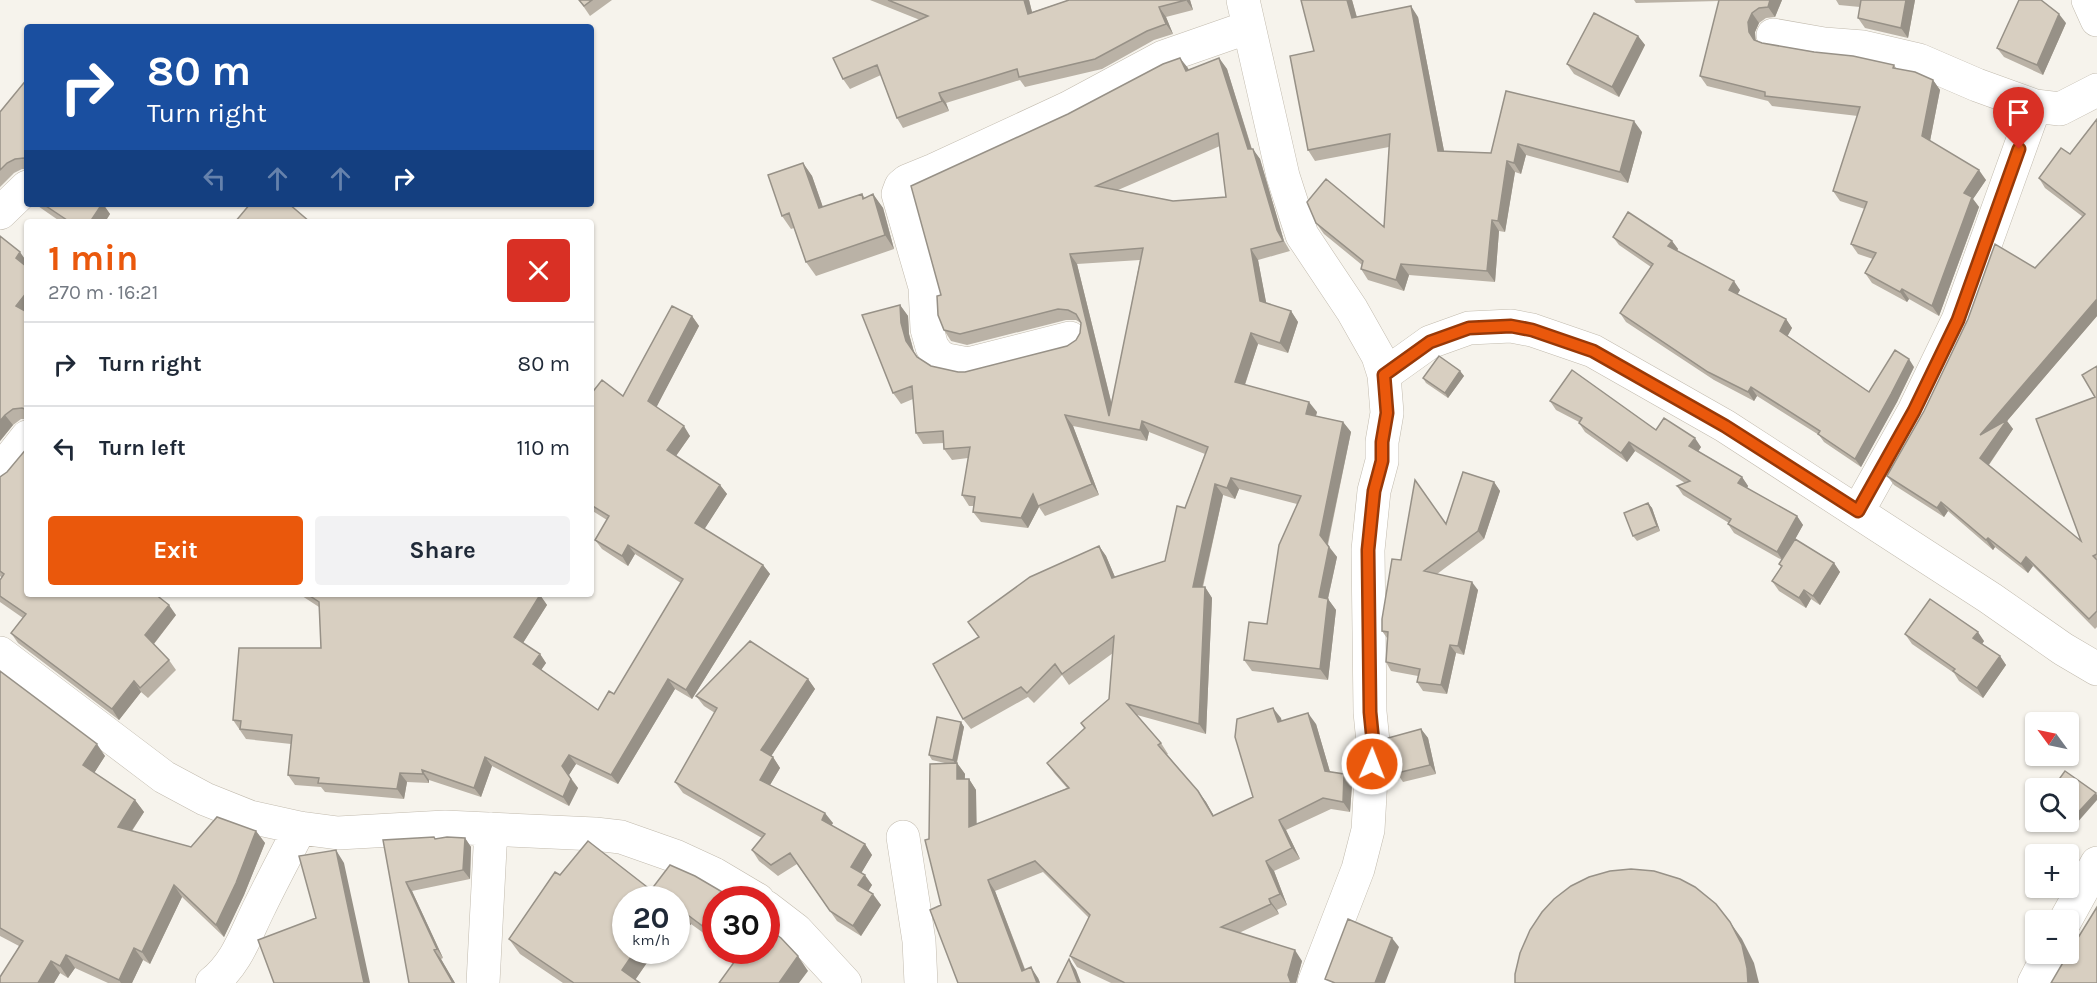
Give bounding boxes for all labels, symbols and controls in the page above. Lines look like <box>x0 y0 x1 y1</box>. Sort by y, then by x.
text: 80 m <box>147 46 251 96</box>
icon: right <box>48 48 126 126</box>
pin <box>1993 87 2044 149</box>
icon: arrive <box>2002 96 2035 129</box>
text: Turn right <box>147 97 267 129</box>
icon: left <box>198 162 231 195</box>
icon: ahead <box>261 162 294 195</box>
icon: ahead <box>324 162 357 195</box>
icon: right <box>387 162 420 195</box>
text: 1 min <box>48 237 138 279</box>
button: close <box>507 239 570 302</box>
text: 270 m · 16:21 <box>48 281 158 304</box>
icon: right <box>48 348 81 381</box>
text: Turn right <box>99 351 202 377</box>
text: 80 m <box>518 351 570 377</box>
icon: left <box>48 432 81 465</box>
text: Turn left <box>99 435 186 461</box>
text: 110 m <box>517 435 570 461</box>
button: Exit <box>48 516 303 585</box>
button: Share <box>315 516 570 585</box>
north arrow <box>2025 712 2079 766</box>
map controls <box>2025 712 2079 964</box>
position arrow <box>1340 732 1404 796</box>
button: search <box>2025 778 2079 832</box>
button: + <box>2025 844 2079 898</box>
speed limit sign: 30 <box>702 886 780 964</box>
text: 20 <box>632 900 670 936</box>
button: − <box>2025 910 2079 964</box>
text: km/h <box>632 931 670 949</box>

